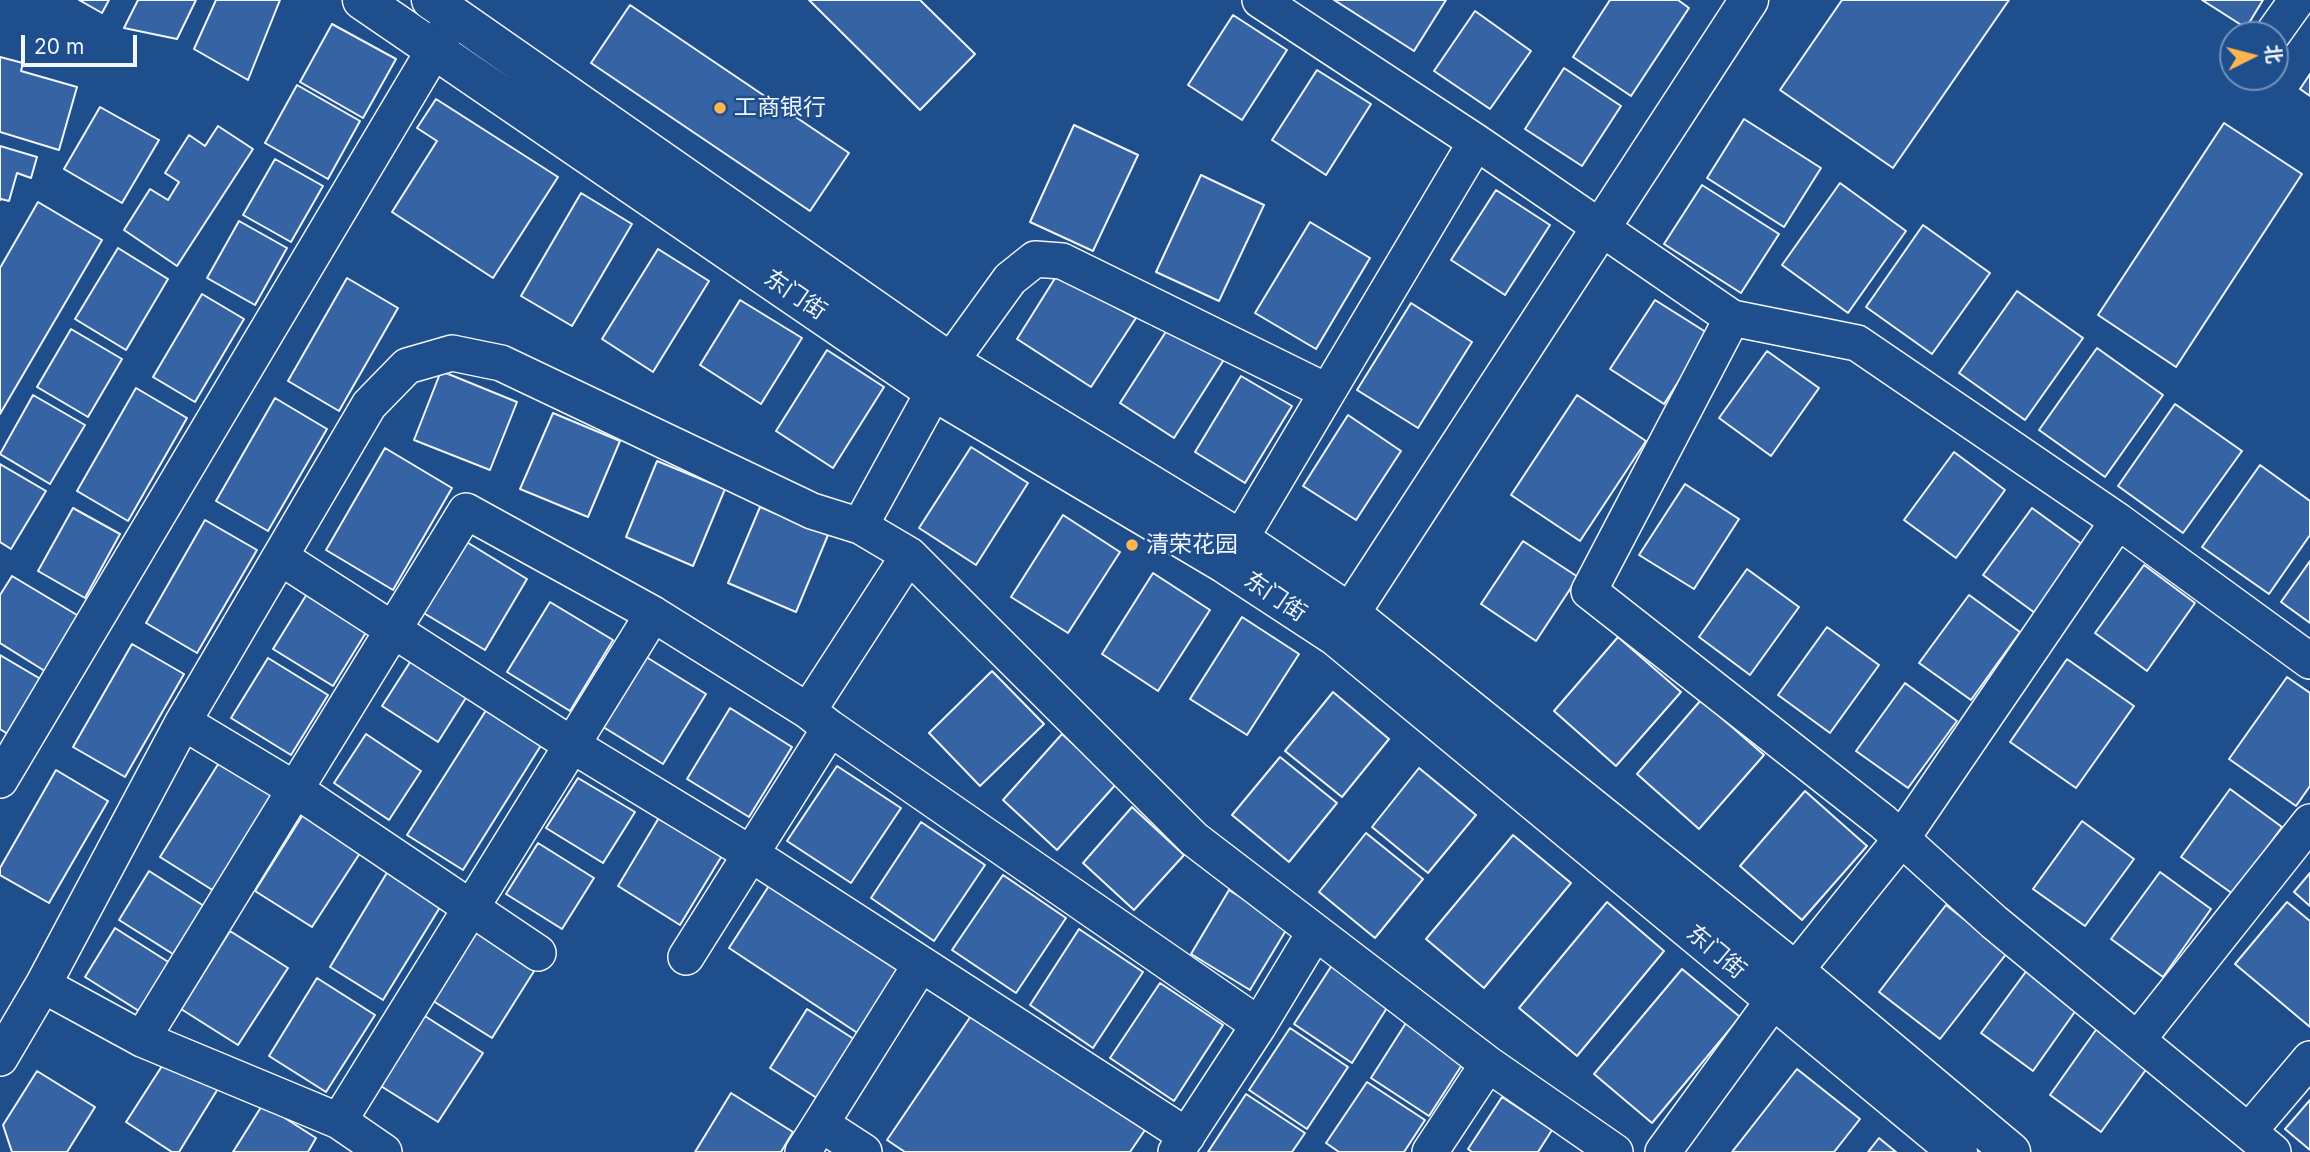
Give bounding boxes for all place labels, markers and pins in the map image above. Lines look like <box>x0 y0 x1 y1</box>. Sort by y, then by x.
place label: 工商银行 <box>734 94 826 122</box>
marker: 工商银行 <box>712 100 728 116</box>
place label: 清荣花园 <box>1146 531 1238 559</box>
marker: 清荣花园 <box>1124 537 1140 553</box>

